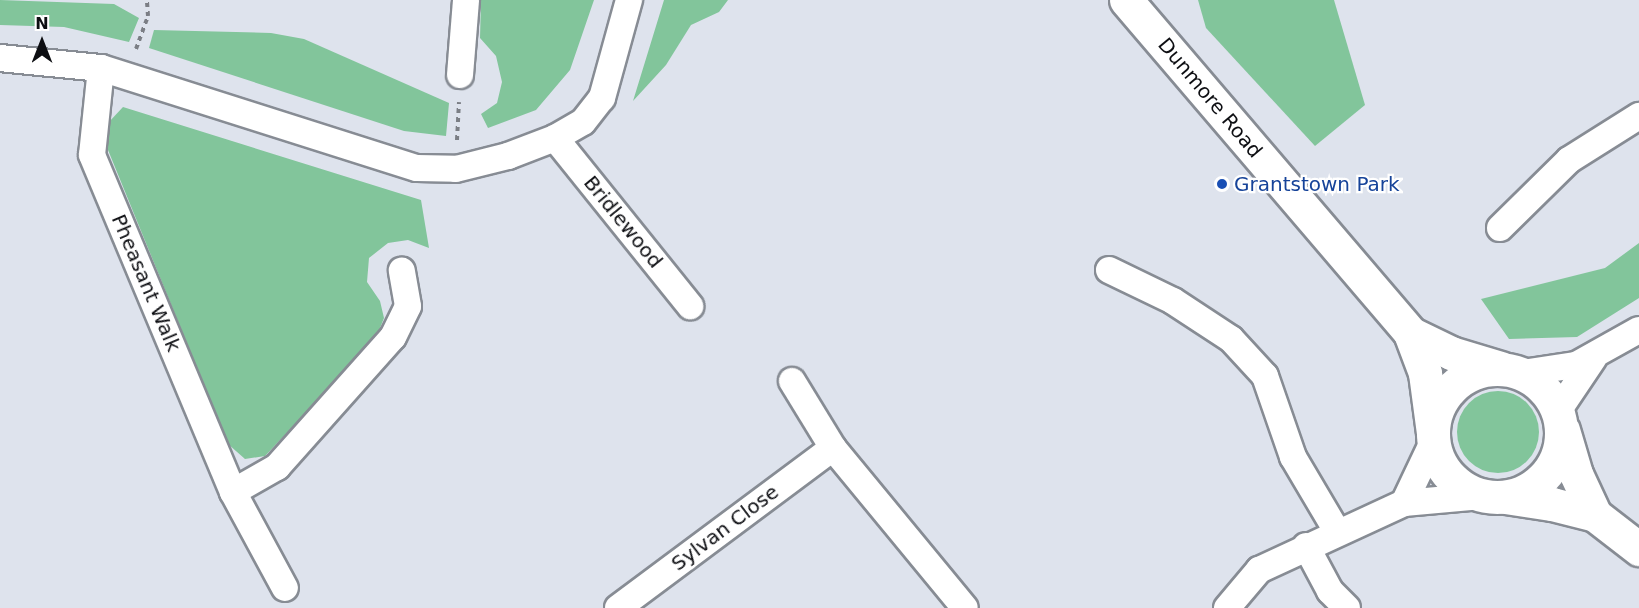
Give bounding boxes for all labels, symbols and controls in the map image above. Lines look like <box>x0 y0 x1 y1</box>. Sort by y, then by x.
north arrow <box>12 12 72 72</box>
text: N <box>35 14 49 33</box>
street label: Dunmore Road <box>1153 33 1267 163</box>
street label: Bridlewood <box>579 171 667 273</box>
place label: Grantstown Park <box>1234 172 1400 196</box>
marker: Grantstown Park <box>1215 177 1229 191</box>
street label: Pheasant Walk <box>106 211 186 355</box>
street label: Sylvan Close <box>667 480 783 576</box>

